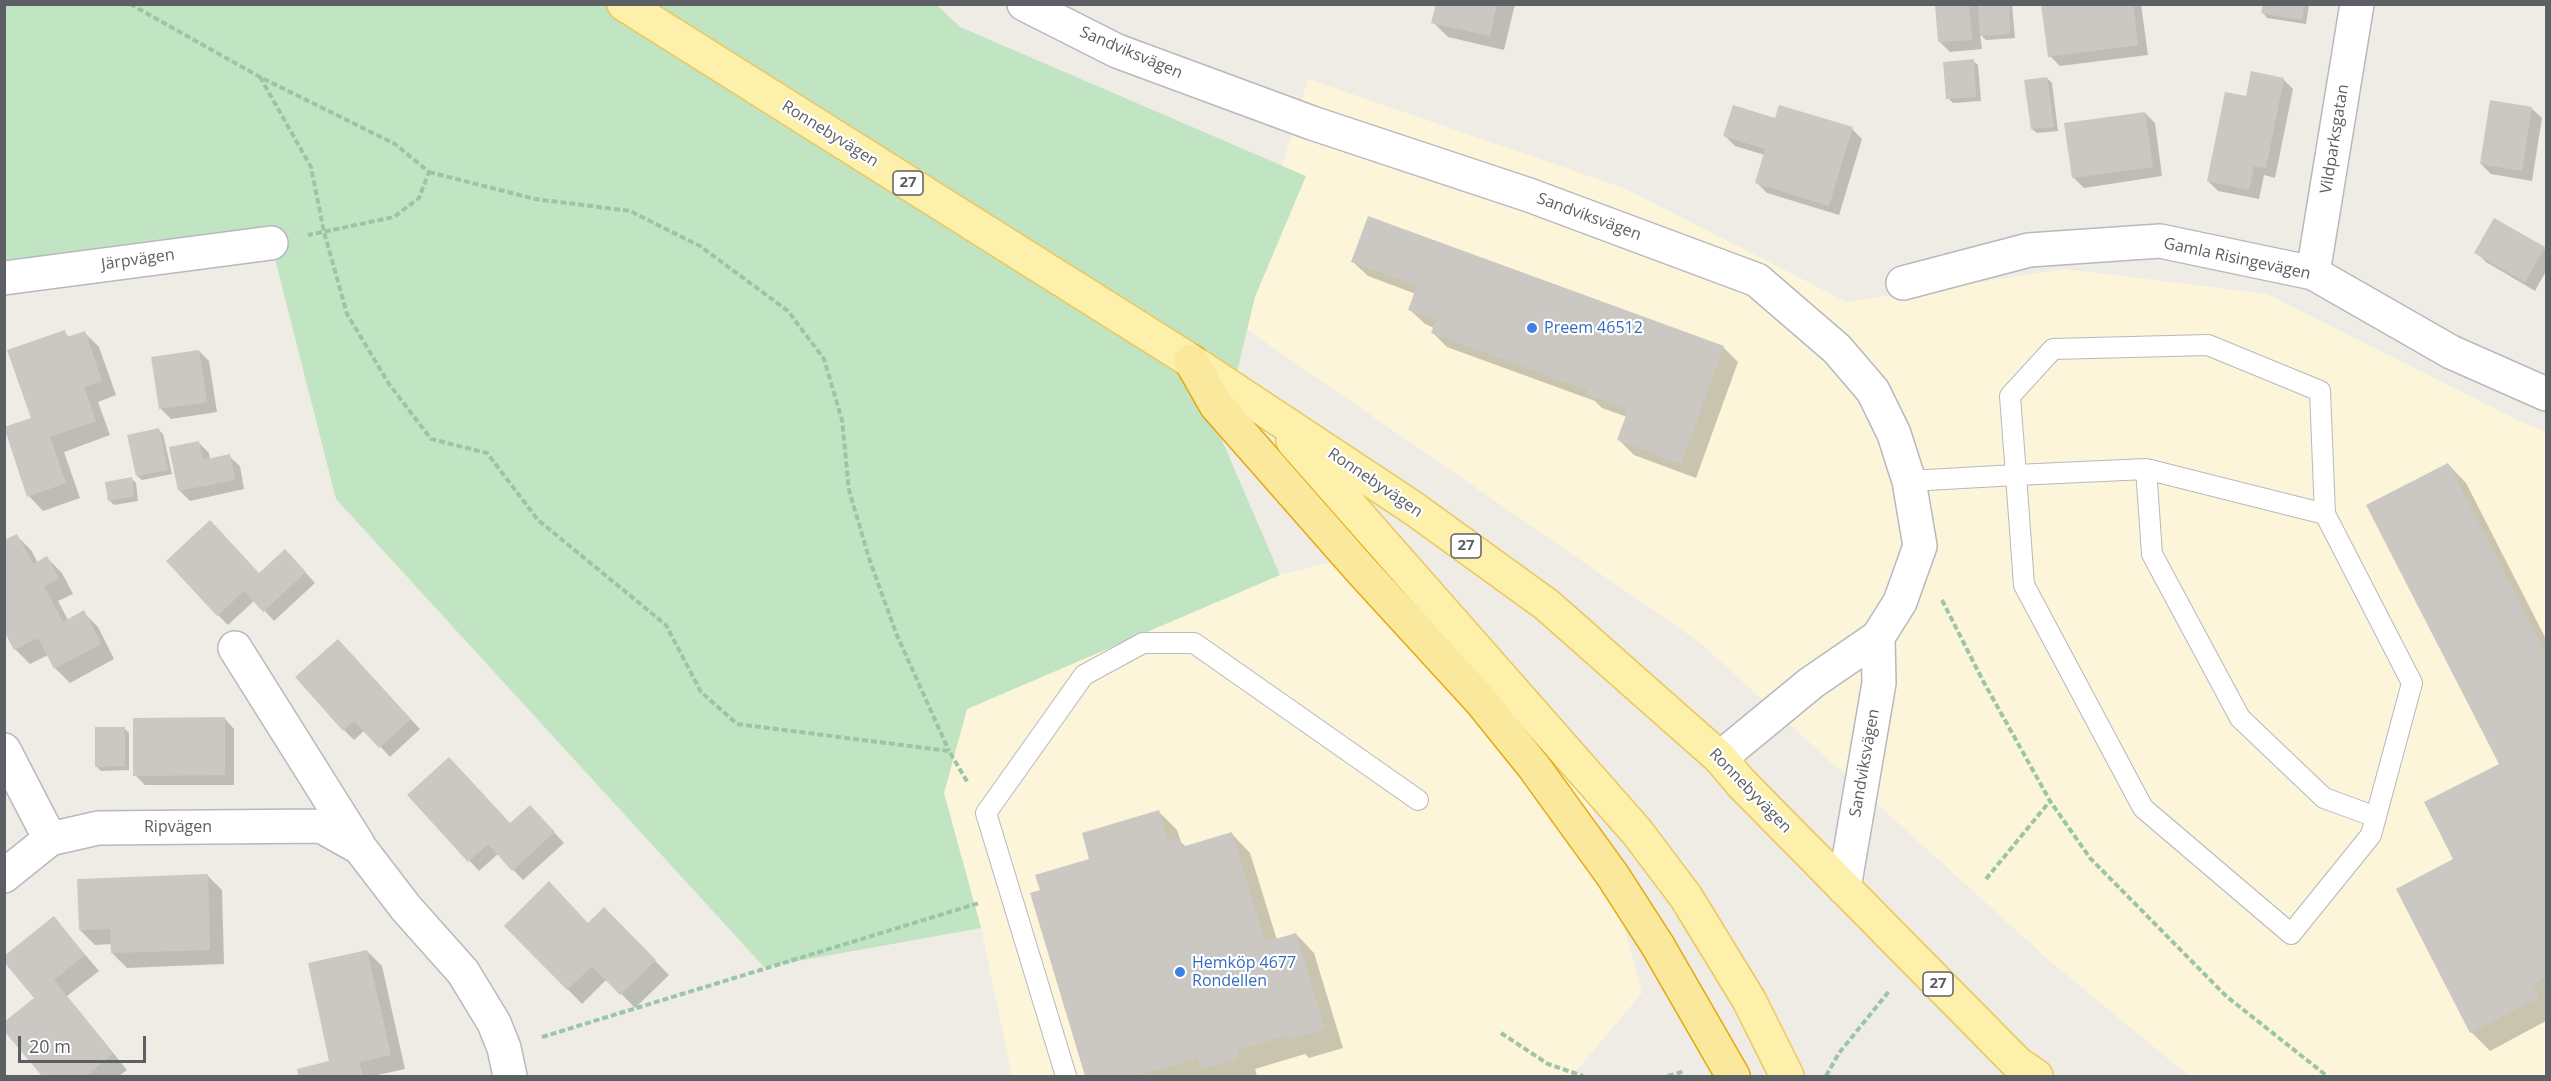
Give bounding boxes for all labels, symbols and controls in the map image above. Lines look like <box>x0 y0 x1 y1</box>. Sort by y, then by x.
street label: Sandviksvägen <box>1077 23 1185 83</box>
street label: Vildparksgatan <box>2317 83 2353 195</box>
street label: Ronnebyvägen <box>778 97 882 171</box>
road number: 27 <box>893 171 923 195</box>
street label: Sandviksvägen <box>1534 189 1644 245</box>
street label: Gamla Risingevägen <box>2162 234 2312 284</box>
street label: Järpvägen <box>100 245 176 275</box>
place label: Preem 46512 <box>1544 318 1643 338</box>
marker: Preem 46512 <box>1525 321 1539 335</box>
street label: Ronnebyvägen <box>1324 444 1426 522</box>
road number: 27 <box>1451 534 1481 558</box>
street label: Sandviksvägen <box>1846 707 1884 819</box>
street label: Ronnebyvägen <box>1705 745 1795 837</box>
street label: Ripvägen <box>144 817 212 837</box>
place label: Hemköp 4677 Rondellen <box>1192 953 1296 991</box>
marker: Hemköp 4677 Rondellen <box>1173 965 1187 979</box>
road number: 27 <box>1923 972 1953 996</box>
scale bar <box>21 1024 148 1062</box>
text: 20 m <box>29 1034 71 1058</box>

